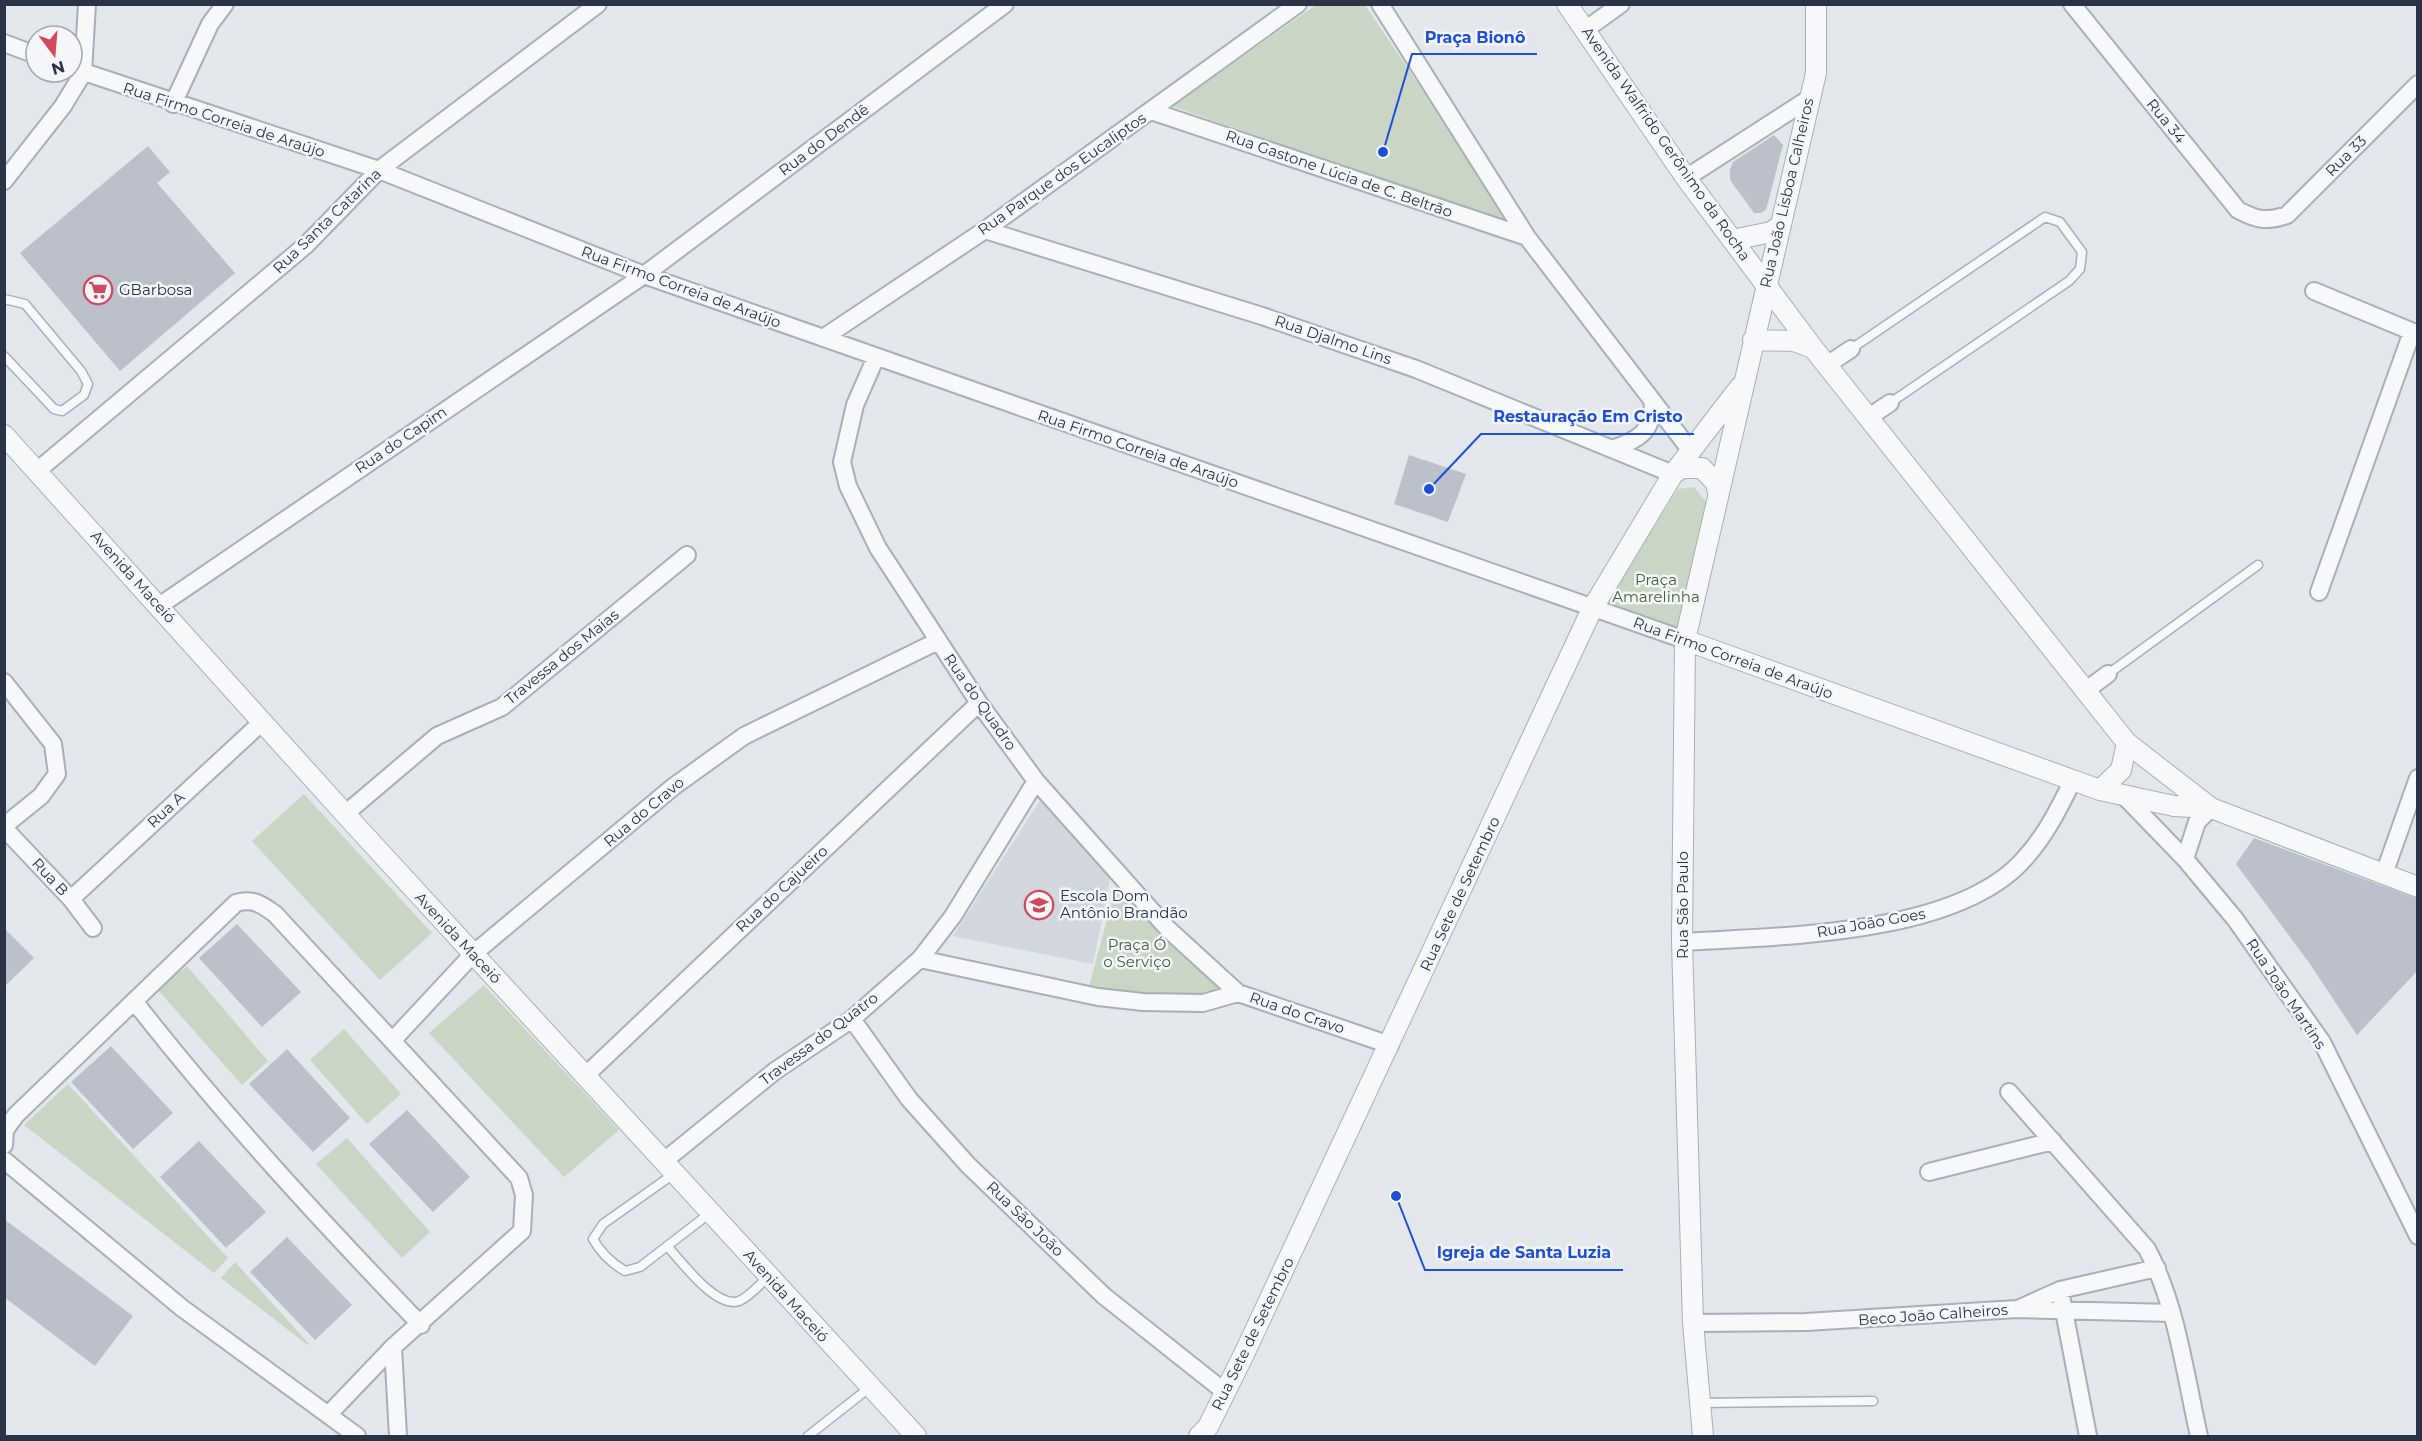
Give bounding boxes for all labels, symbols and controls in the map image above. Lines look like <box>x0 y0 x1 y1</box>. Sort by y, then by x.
callout: Praça Bionô <box>1412 20 1537 54</box>
street label: Avenida Walfrido Gerônimo da Rocha <box>1578 23 1755 264</box>
north arrow <box>24 24 84 84</box>
text: Praça Bionô <box>1425 28 1525 48</box>
text: N <box>49 57 67 79</box>
street label: Rua Firmo Correia de Araújo <box>121 78 328 161</box>
street label: Rua 34 <box>2143 94 2190 147</box>
street label: Rua João Lisboa Calheiros <box>1755 96 1818 290</box>
street label: Rua do Dendê <box>775 100 873 180</box>
street label: Rua Parque dos Eucaliptos <box>974 108 1150 239</box>
street label: Rua Gastone Lúcia de C. Beltrão <box>1223 126 1455 221</box>
street label: Rua 33 <box>2321 131 2370 180</box>
street label: Rua Santa Catarina <box>268 164 385 277</box>
street label: Rua Firmo Correia de Araújo <box>579 241 784 332</box>
supermarket icon: GBarbosa <box>82 274 114 306</box>
place label: GBarbosa <box>119 280 192 299</box>
street label: Rua Djalmo Lins <box>1272 311 1394 368</box>
callout: Restauração Em Cristo <box>1481 400 1694 434</box>
street label: Rua do Capim <box>351 402 450 477</box>
street label: Rua Firmo Correia de Araújo <box>1035 405 1241 492</box>
text: Restauração Em Cristo <box>1493 407 1683 427</box>
street label: Avenida Maceió <box>87 526 180 627</box>
park label: Praça Amarelinha <box>1612 570 1700 606</box>
street label: Travessa dos Maias <box>501 605 622 708</box>
street label: Rua Firmo Correia de Araújo <box>1631 612 1836 703</box>
street label: Rua do Quadro <box>940 650 1021 754</box>
street label: Rua do Cravo <box>600 772 688 851</box>
street label: Rua A <box>143 787 189 832</box>
street label: Rua Sete de Setembro <box>1415 813 1504 974</box>
street label: Rua do Cajueiro <box>732 841 832 936</box>
street label: Rua São Paulo <box>1673 851 1692 959</box>
street label: Rua B <box>28 854 73 900</box>
place label: Escola Dom Antônio Brandão <box>1060 886 1188 922</box>
street label: Avenida Maceió <box>411 888 506 987</box>
school or university icon: Escola Dom Antônio Brandão <box>1023 889 1055 921</box>
street label: Rua João Goes <box>1815 904 1927 941</box>
park label: Praça Ó o Serviço <box>1103 935 1171 971</box>
street label: Rua João Martins <box>2242 935 2331 1053</box>
street label: Rua do Cravo <box>1247 987 1347 1038</box>
street label: Travessa do Quatro <box>756 988 882 1089</box>
street label: Rua São João <box>983 1177 1068 1260</box>
callout: Igreja de Santa Luzia <box>1425 1236 1623 1270</box>
text: Igreja de Santa Luzia <box>1437 1243 1611 1262</box>
street label: Avenida Maceió <box>740 1245 833 1346</box>
street label: Rua Sete de Setembro <box>1207 1254 1298 1414</box>
street label: Beco João Calheiros <box>1857 1300 2009 1329</box>

